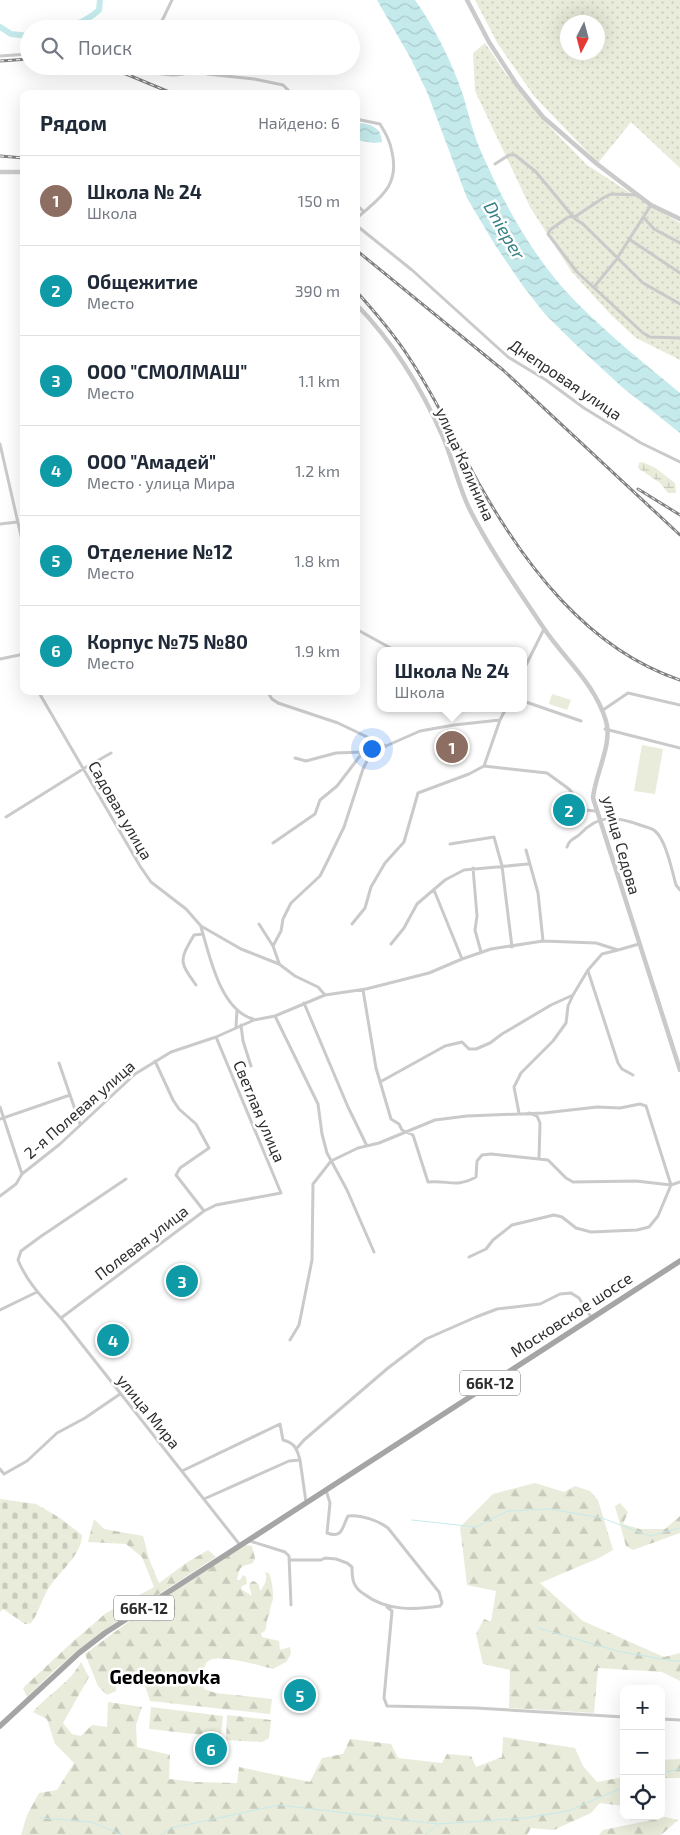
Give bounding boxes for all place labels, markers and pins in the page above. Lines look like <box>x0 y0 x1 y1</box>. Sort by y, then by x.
pin: 1 <box>436 728 468 766</box>
pin: 2 <box>553 791 585 829</box>
pin: 3 <box>166 1262 198 1300</box>
pin: 4 <box>97 1321 129 1359</box>
pin: 5 <box>284 1676 316 1714</box>
pin: 6 <box>195 1730 227 1768</box>

